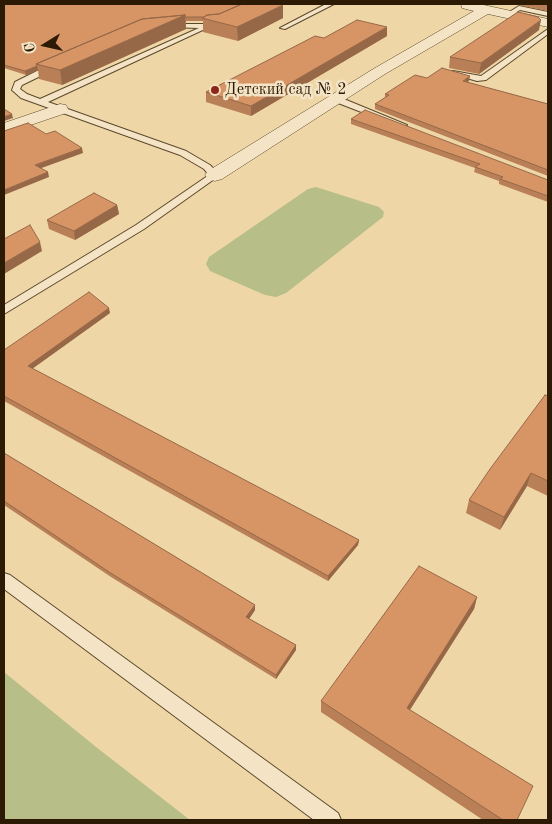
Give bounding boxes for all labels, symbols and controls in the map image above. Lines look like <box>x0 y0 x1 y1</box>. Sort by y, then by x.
north arrow <box>20 20 70 70</box>
text: С <box>23 42 38 53</box>
place label: Детский сад № 2 <box>225 80 347 100</box>
marker: Детский сад № 2 <box>209 84 221 96</box>

